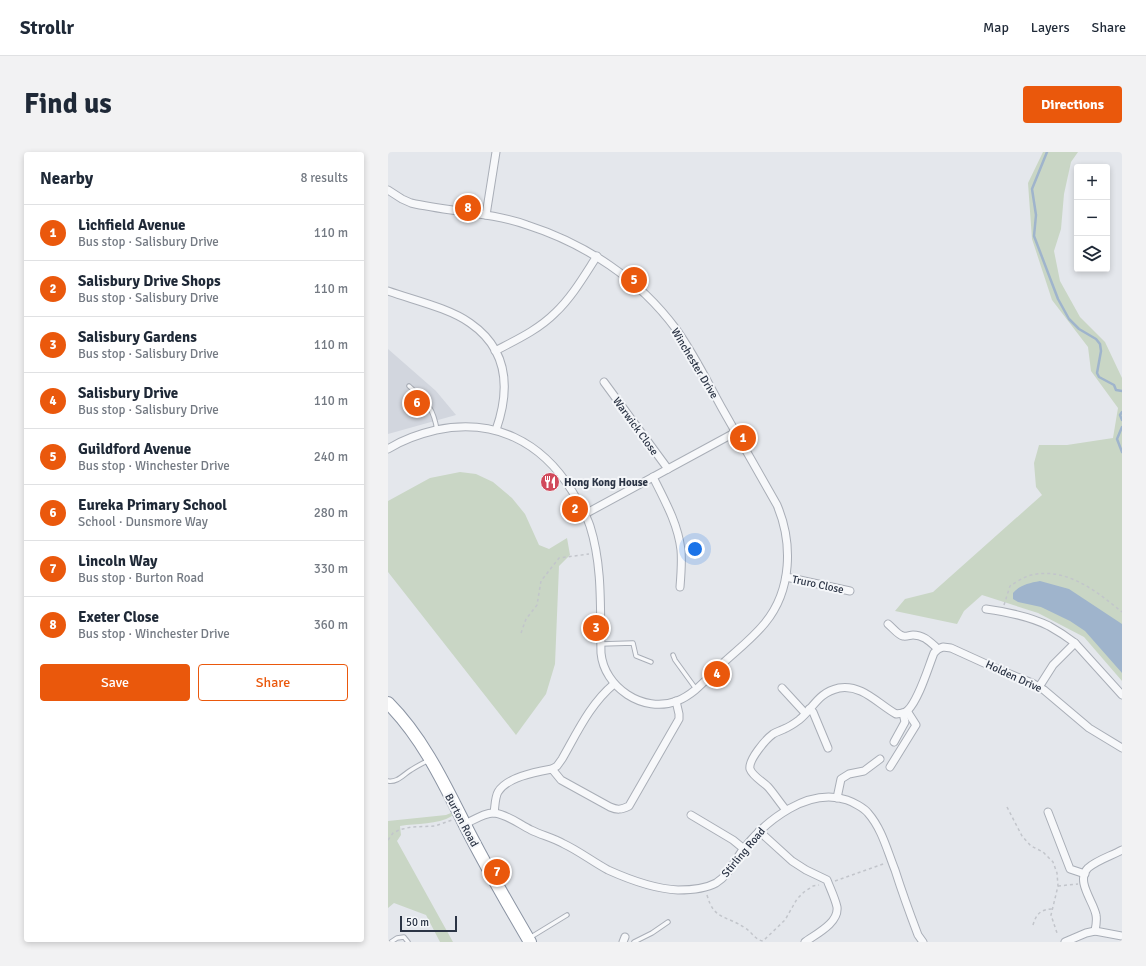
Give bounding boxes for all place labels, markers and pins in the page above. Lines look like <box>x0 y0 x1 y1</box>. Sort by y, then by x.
pin: 8 <box>455 193 481 223</box>
pin: 5 <box>621 265 647 295</box>
pin: 6 <box>404 388 430 418</box>
pin: 1 <box>730 423 756 453</box>
restaurant icon: Hong Kong House <box>539 471 561 493</box>
place label: Hong Kong House <box>564 476 649 489</box>
pin: 2 <box>562 494 588 524</box>
pin: 3 <box>583 613 609 643</box>
pin: 4 <box>704 659 730 689</box>
pin: 7 <box>484 857 510 887</box>

